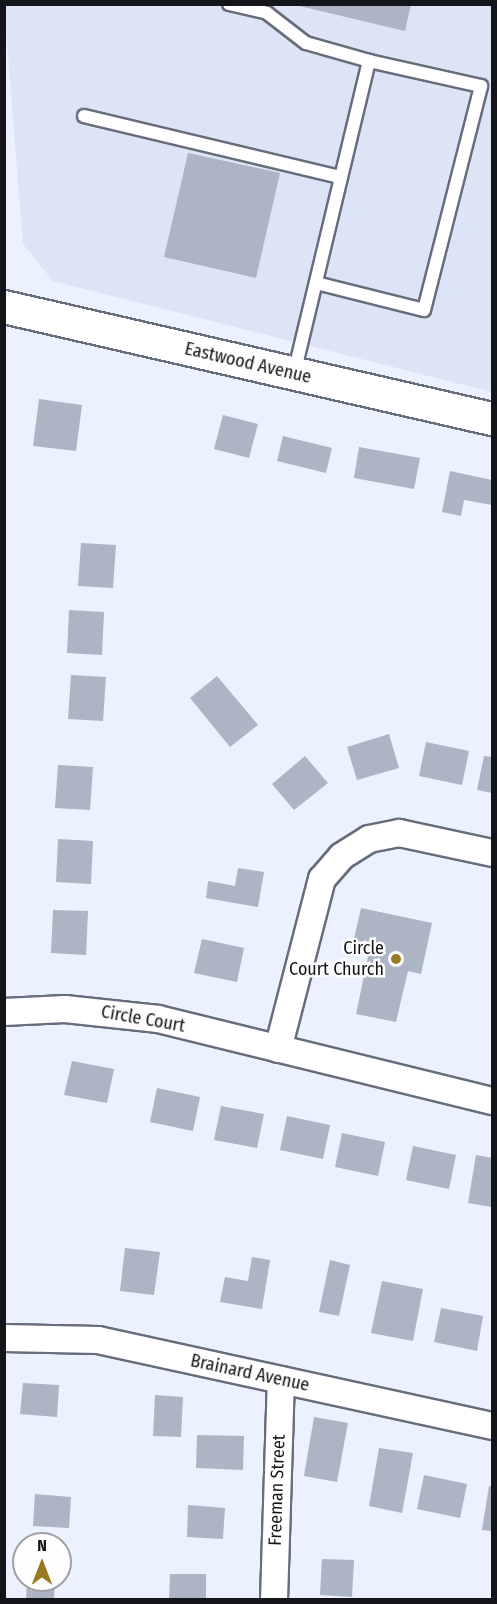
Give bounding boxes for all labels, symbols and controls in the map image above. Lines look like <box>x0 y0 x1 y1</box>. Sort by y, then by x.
street label: Eastwood Avenue <box>183 338 313 388</box>
place label: Circle Court Church <box>289 938 384 980</box>
marker: Circle Court Church <box>389 952 403 966</box>
street label: Circle Court <box>99 1001 187 1037</box>
street label: Brainard Avenue <box>189 1350 311 1396</box>
street label: Freeman Street <box>264 1434 290 1546</box>
north arrow <box>12 1532 72 1592</box>
text: N <box>37 1536 47 1555</box>

